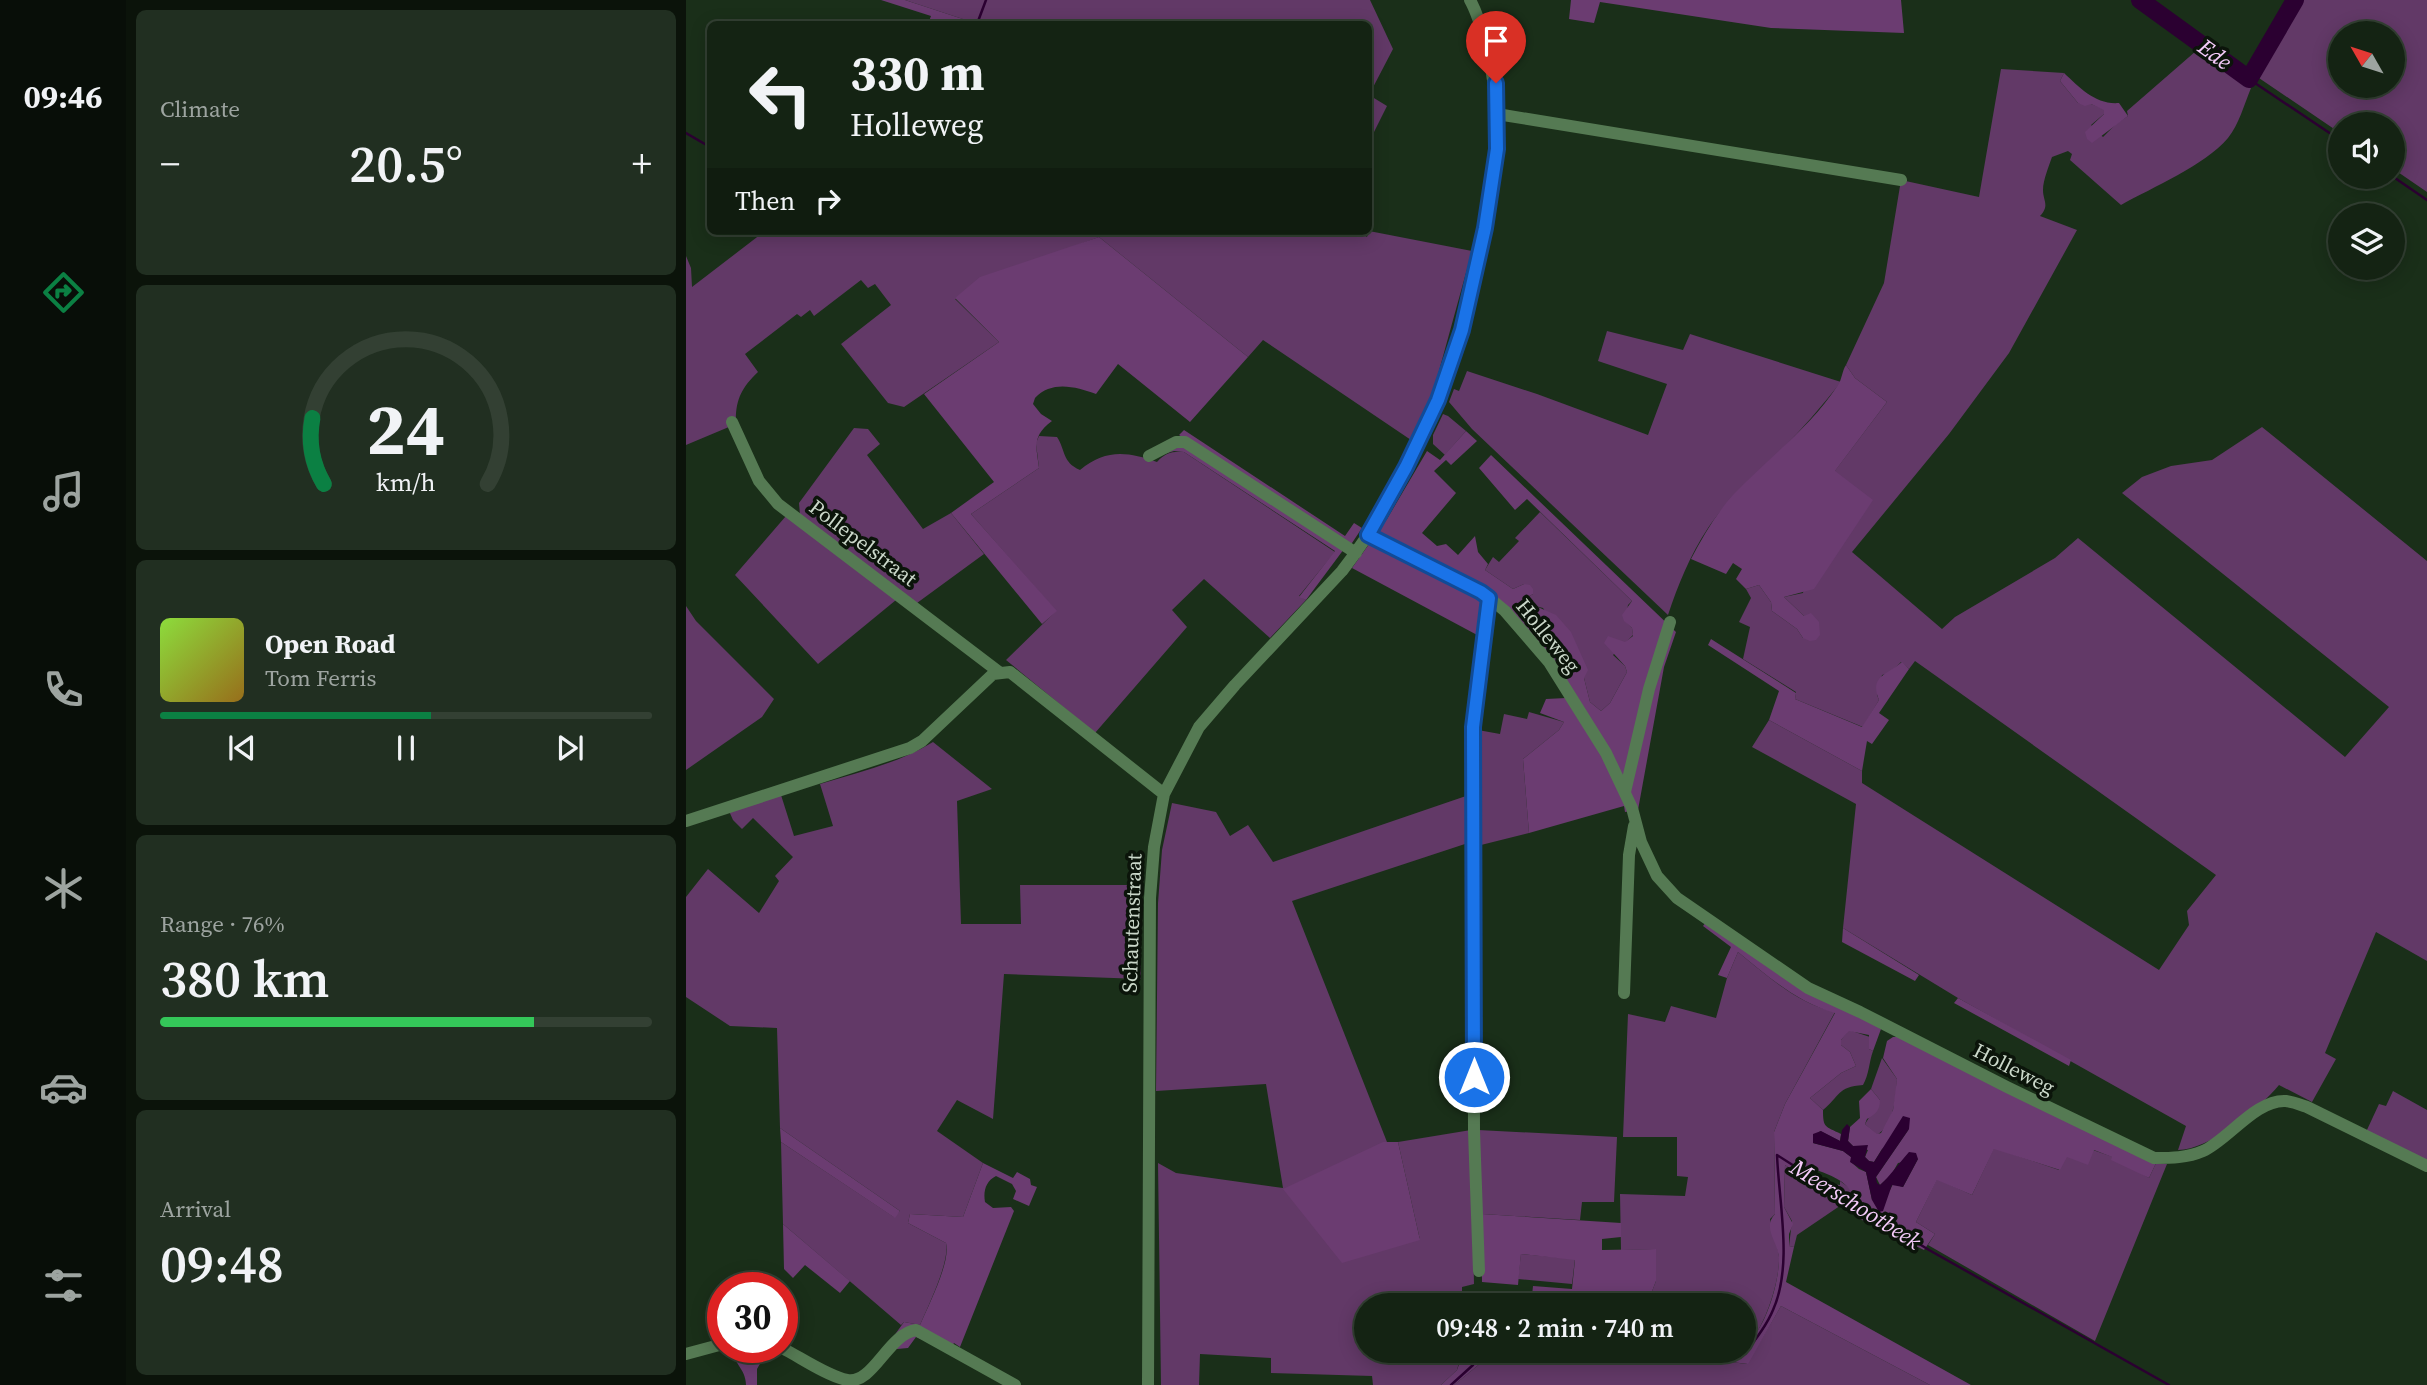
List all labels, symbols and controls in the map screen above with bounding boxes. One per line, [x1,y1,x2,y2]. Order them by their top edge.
pin [1466,11,1526,83]
north arrow [2328,21,2404,98]
map controls [2328,21,2405,280]
icon: arrive [1477,22,1515,60]
water label: Ede [2191,30,2239,78]
text: 330 m [850,39,985,106]
icon: left [735,49,826,140]
text: 09:46 [24,75,102,119]
text: Climate [160,93,240,125]
text: Holleweg [850,103,984,147]
button: sound [2328,112,2405,189]
text: 20.5° [349,128,463,199]
text: − [160,138,180,190]
text: + [632,138,652,190]
icon: right [809,182,847,220]
text: Then [735,183,795,219]
button: layers [2328,203,2405,280]
icon: directions [39,268,88,317]
text: 24 [367,379,445,478]
text: km/h [376,464,436,498]
icon: music [39,467,88,516]
street label: Pollepelstraat [803,492,923,593]
street label: Holleweg [1510,592,1587,679]
text: Open Road [265,626,396,662]
text: Tom Ferris [265,662,376,694]
icon: phone [39,665,88,714]
icon: previous [223,729,261,767]
icon: pause [387,729,425,767]
icon: next [551,729,589,767]
street label: Schautenstraat [1115,853,1148,993]
icon: climate [39,864,88,913]
text: Range · 76% [160,908,285,940]
text: 380 km [160,943,329,1014]
street label: Holleweg [1969,1036,2060,1101]
position arrow [1437,1040,1511,1114]
icon: car [39,1063,88,1112]
water label: Meerschootbeek [1784,1151,1928,1257]
text: Arrival [160,1193,231,1225]
text: 09:48 [160,1228,284,1299]
icon: filters [39,1261,88,1310]
speed limit sign: 30 [707,1272,798,1363]
text: 09:48 · 2 min · 740 m [1436,1310,1674,1346]

